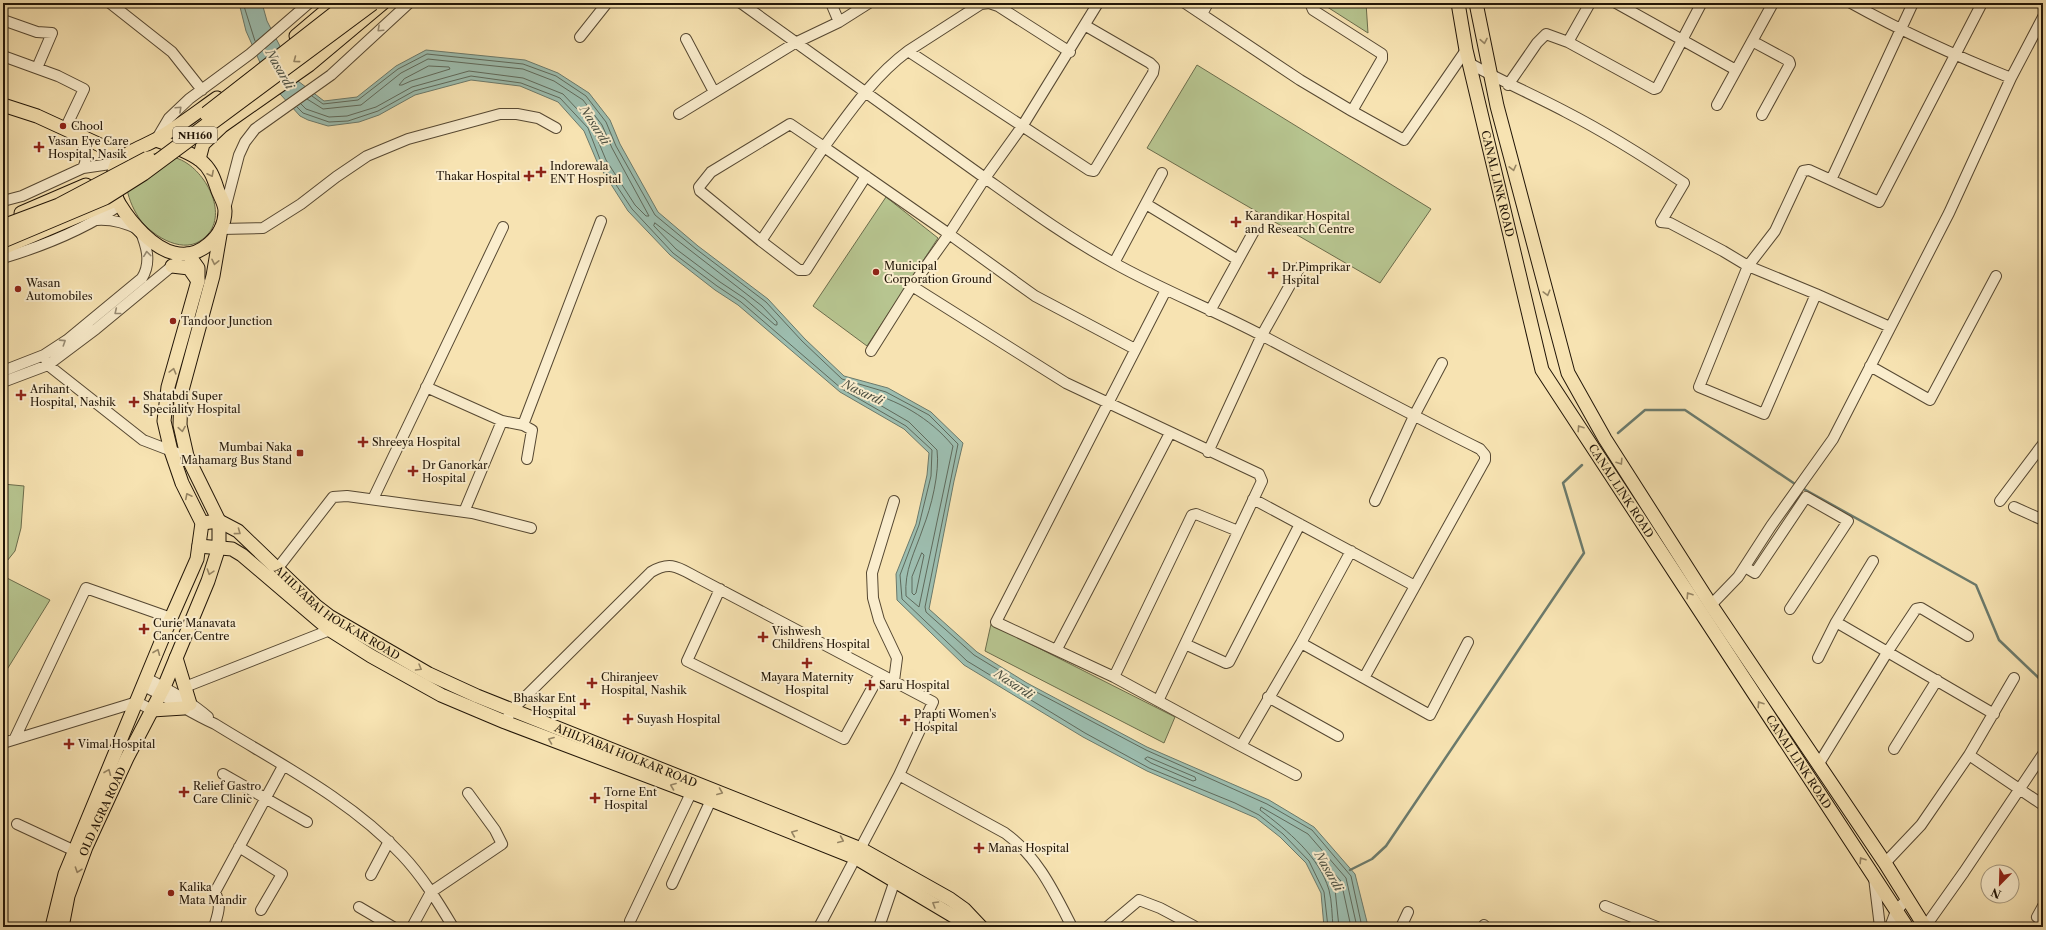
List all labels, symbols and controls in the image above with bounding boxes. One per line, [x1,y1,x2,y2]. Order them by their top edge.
one-way arrow [377,25,385,32]
one-way arrow [1479,38,1487,44]
water label: Nasardi [262,45,298,93]
one-way arrow [294,55,301,62]
water label: Nasardi [576,102,614,148]
one-way arrow [174,106,182,113]
place label: Chool [71,119,104,133]
marker: Chool [58,121,68,131]
road number: NH160 [173,127,217,143]
street label: CANAL LINK ROAD [1478,129,1517,238]
place label: Vasan Eye Care Hospital, Nasik [47,134,129,161]
marker: Vasan Eye Care Hospital, Nasik [33,141,45,153]
place label: Indorewala ENT Hospital [550,159,622,186]
one-way arrow [1509,165,1517,171]
marker: Indorewala ENT Hospital [535,166,547,178]
place label: Thakar Hospital [436,169,521,183]
one-way arrow [206,170,214,178]
marker: Thakar Hospital [523,170,535,182]
place label: Karandikar Hospital and Research Centre [1245,209,1354,236]
marker: Karandikar Hospital and Research Centre [1230,216,1242,228]
one-way arrow [143,251,152,257]
one-way arrow [212,259,220,266]
place label: Municipal Corporation Ground [884,259,992,286]
place label: Dr.Pimprikar Hspital [1282,260,1351,287]
marker: Municipal Corporation Ground [871,267,881,277]
marker: Dr.Pimprikar Hspital [1267,267,1279,279]
place label: Wasan Automobiles [25,276,93,303]
marker: Wasan Automobiles [13,284,23,294]
one-way arrow [1542,290,1550,297]
one-way arrow [114,307,121,314]
place label: Tandoor Junction [181,314,273,328]
marker: Tandoor Junction [168,316,178,326]
one-way arrow [59,339,66,347]
one-way arrow [168,368,176,374]
water label: Nasardi [839,376,887,409]
place label: Arihant Hospital, Nashik [29,382,116,409]
marker: Arihant Hospital, Nashik [15,389,27,401]
place label: Shatabdi Super Speciality Hospital [143,389,241,416]
marker: Shatabdi Super Speciality Hospital [128,396,140,408]
one-way arrow [1577,425,1585,432]
one-way arrow [177,426,185,432]
place label: Shreeya Hospital [372,435,461,449]
marker: Shreeya Hospital [357,436,369,448]
place label: Mumbai Naka Mahamarg Bus Stand [181,440,292,467]
street label: CANAL LINK ROAD [1585,441,1657,540]
marker: Mumbai Naka Mahamarg Bus Stand [295,448,305,458]
place label: Dr Ganorkar Hospital [422,458,488,485]
one-way arrow [1616,458,1623,465]
marker: Dr Ganorkar Hospital [407,465,419,477]
one-way arrow [185,493,193,500]
one-way arrow [233,527,240,534]
street label: AHILYABAI HOLKAR ROAD [271,562,403,663]
one-way arrow [207,569,215,576]
one-way arrow [1686,592,1694,599]
place label: Curie Manavata Cancer Centre [153,616,236,643]
marker: Curie Manavata Cancer Centre [138,623,150,635]
place label: Vishwesh Childrens Hospital [771,624,870,651]
marker: Vishwesh Childrens Hospital [757,631,769,643]
one-way arrow [152,649,160,656]
marker: Mayara Maternity Hospital [801,657,813,669]
one-way arrow [415,663,422,670]
water label: Nasardi [991,665,1037,703]
place label: Chiranjeev Hospital, Nashik [601,670,687,697]
place label: Mayara Maternity Hospital [760,670,854,697]
marker: Chiranjeev Hospital, Nashik [586,677,598,689]
place label: Saru Hospital [879,678,950,692]
marker: Saru Hospital [864,679,876,691]
place label: Bhaskar Ent Hospital [513,691,577,718]
marker: Bhaskar Ent Hospital [579,698,591,710]
one-way arrow [1757,701,1765,708]
place label: Prapti Women's Hospital [914,707,996,734]
place label: Suyash Hospital [637,712,721,726]
street label: CANAL LINK ROAD [1763,712,1835,811]
marker: Suyash Hospital [622,713,634,725]
marker: Prapti Women's Hospital [899,714,911,726]
street label: AHILYABAI HOLKAR ROAD [552,720,699,790]
one-way arrow [548,736,555,744]
place label: Vimal Hospital [77,737,156,751]
marker: Vimal Hospital [63,738,75,750]
street label: OLD AGRA ROAD [76,764,129,858]
one-way arrow [103,769,111,777]
place label: Relief Gastro Care Clinic [193,779,262,806]
one-way arrow [669,782,676,790]
place label: Torne Ent Hospital [604,785,657,812]
marker: Relief Gastro Care Clinic [178,786,190,798]
one-way arrow [716,788,723,796]
marker: Torne Ent Hospital [589,792,601,804]
one-way arrow [790,830,797,838]
one-way arrow [837,836,844,844]
place label: Manas Hospital [988,841,1070,855]
marker: Manas Hospital [973,842,985,854]
water label: Nasardi [1311,847,1347,895]
one-way arrow [1859,857,1867,864]
north arrow [1980,864,2020,904]
one-way arrow [74,866,82,873]
place label: Kalika Mata Mandir [179,880,247,907]
text: N [1989,885,2003,902]
marker: Kalika Mata Mandir [166,888,176,898]
one-way arrow [932,902,939,909]

